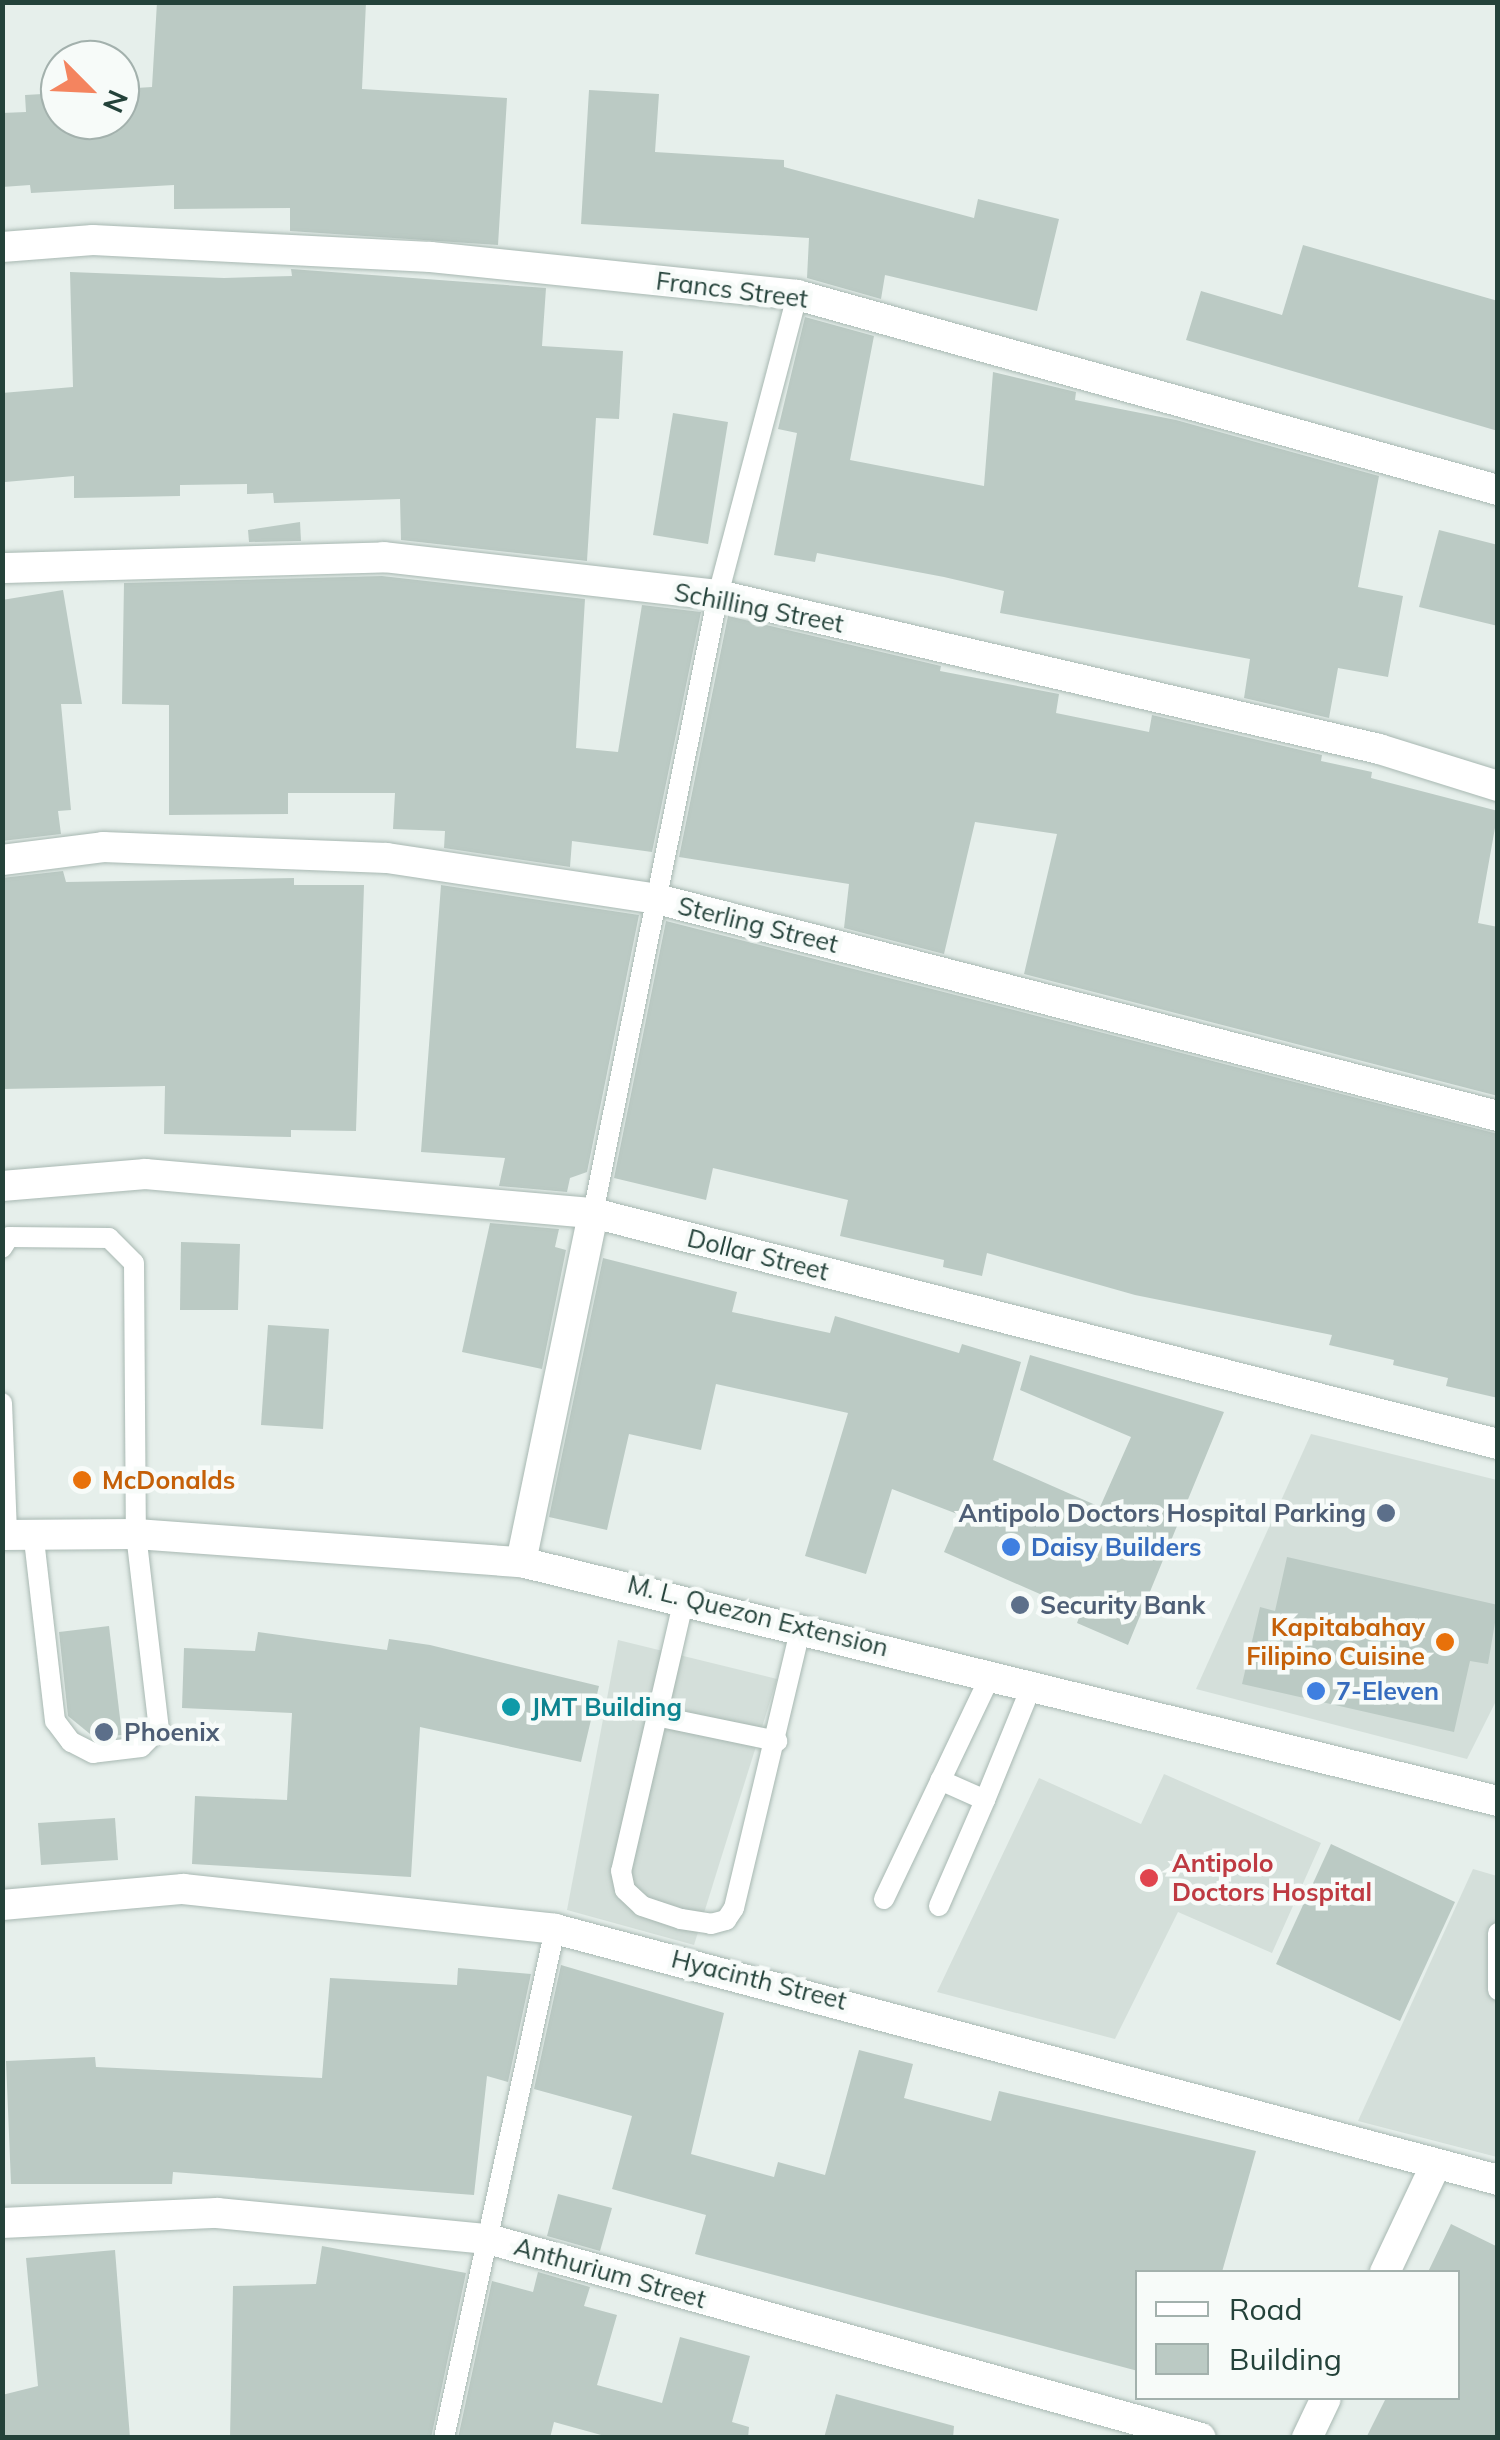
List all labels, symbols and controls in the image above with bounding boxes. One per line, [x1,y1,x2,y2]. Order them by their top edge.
north arrow [40,40,140,140]
text: N [96,85,136,118]
street label: Francs Street [654,266,810,314]
street label: Schilling Street [672,577,846,639]
street label: Sterling Street [675,891,841,959]
street label: Dollar Street [684,1223,832,1287]
place label: McDonalds [102,1465,235,1495]
marker: McDonalds [71,1469,93,1491]
place label: Antipolo Doctors Hospital Parking [959,1498,1366,1528]
marker: Antipolo Doctors Hospital Parking [1375,1502,1397,1524]
place label: Daisy Builders [1031,1532,1201,1562]
marker: Daisy Builders [1000,1536,1022,1558]
street label: M. L. Quezon Extension [625,1569,891,1663]
place label: Security Bank [1040,1590,1205,1620]
marker: Security Bank [1009,1594,1031,1616]
place label: Kapitabahay Filipino Cuisine [1246,1613,1425,1672]
marker: Kapitabahay Filipino Cuisine [1434,1631,1456,1653]
place label: 7-Eleven [1336,1676,1439,1706]
marker: 7-Eleven [1305,1680,1327,1702]
place label: JMT Building [531,1692,682,1722]
marker: JMT Building [500,1696,522,1718]
place label: Phoenix [124,1717,220,1747]
marker: Phoenix [93,1721,115,1743]
place label: Antipolo Doctors Hospital [1172,1849,1372,1908]
marker: Antipolo Doctors Hospital [1136,1865,1162,1891]
street label: Hyacinth Street [668,1944,850,2016]
street label: Anthurium Street [511,2231,709,2315]
legend [1135,2270,1460,2400]
text: Road [1229,2290,1303,2328]
text: Building [1229,2340,1342,2378]

